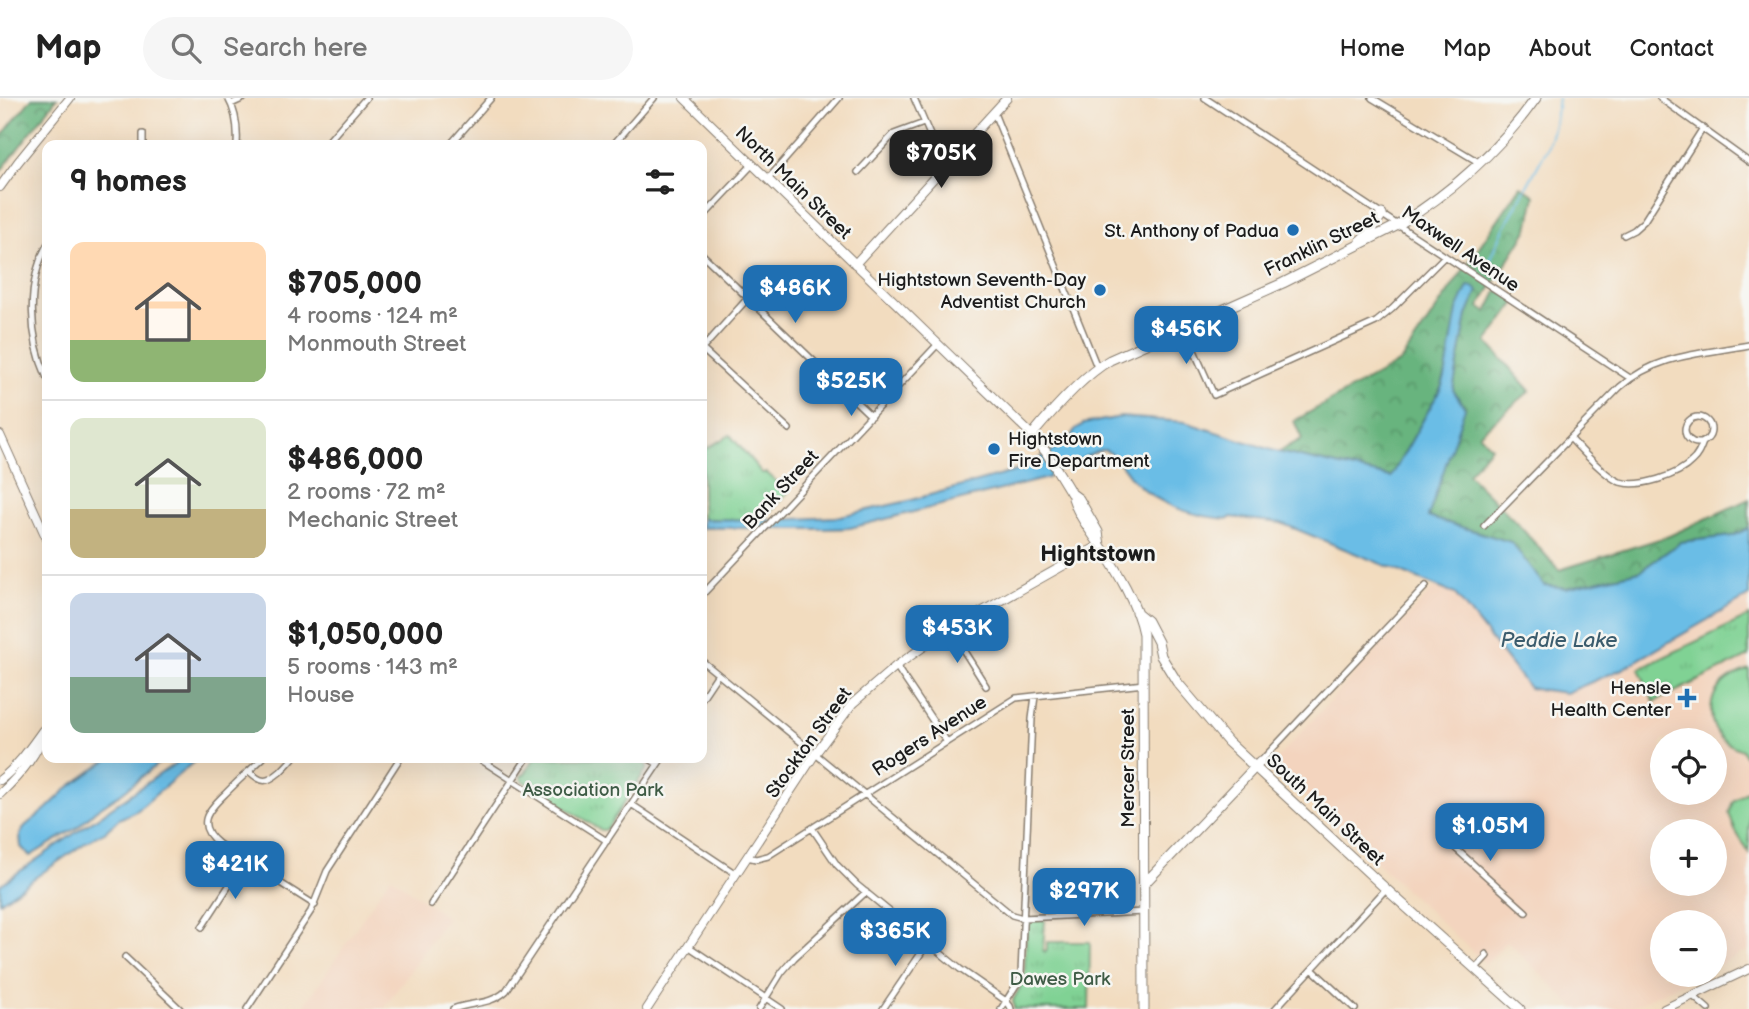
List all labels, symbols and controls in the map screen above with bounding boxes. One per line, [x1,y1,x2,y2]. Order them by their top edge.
search box [143,17,633,80]
text: Map [35,28,101,68]
icon: search [167,29,205,67]
text: Search here [223,33,367,64]
text: Home [1340,34,1405,63]
text: Map [1443,34,1491,63]
text: About [1529,34,1591,63]
text: Contact [1629,34,1714,63]
street label: North Main Street [730,122,856,245]
pin: $705K [892,130,990,190]
text: $705K [905,139,977,167]
icon: filters [641,163,679,201]
text: 9 homes [70,164,187,200]
street label: Maxwell Avenue [1397,201,1524,297]
street label: Franklin Street [1260,207,1383,282]
place label: St. Anthony of Padua [1104,220,1279,243]
marker: St. Anthony of Padua [1285,222,1301,238]
text: $705,000 [287,266,422,302]
pin: $486K [746,266,844,325]
place label: Hightstown Seventh-Day Adventist Church [877,269,1086,314]
icon: home [126,270,210,354]
text: $486K [759,274,831,302]
marker: Hightstown Seventh-Day Adventist Church [1092,282,1108,298]
text: 4 rooms · 124 m² [287,302,458,330]
pin: $456K [1137,306,1235,366]
text: $456K [1150,315,1222,343]
text: Monmouth Street [287,330,466,358]
pin: $525K [802,358,900,418]
text: $525K [815,367,887,395]
place label: Hightstown Fire Department [1008,428,1150,473]
marker: Hightstown Fire Department [986,441,1002,457]
text: $486,000 [287,442,423,478]
street label: Bank Street [738,445,824,535]
icon: home [126,446,210,530]
text: 2 rooms · 72 m² [287,478,446,506]
text: Mechanic Street [287,506,458,534]
district label: Hightstown [1040,540,1156,568]
pin: $453K [908,606,1006,665]
text: $453K [921,614,993,642]
text: $1,050,000 [287,617,443,653]
icon: home [126,621,210,705]
water label: Peddie Lake [1501,628,1617,653]
text: 5 rooms · 143 m² [287,653,458,681]
place label: Hensle Health Center [1551,677,1672,722]
text: House [287,681,354,709]
street label: Stockton Street [761,683,857,803]
marker: Hensle Health Center [1677,688,1697,708]
street label: Rogers Avenue [868,691,991,782]
street label: Mercer Street [1117,708,1140,828]
map controls [1650,728,1727,987]
button: locate [1650,728,1727,805]
street label: South Main Street [1261,749,1389,871]
park label: Association Park [523,779,664,802]
pin: $1.05M [1433,804,1547,863]
text: $1.05M [1451,812,1529,840]
button: + [1650,819,1727,896]
pin: $421K [186,842,284,901]
text: $421K [201,850,269,878]
pin: $297K [1035,868,1133,928]
text: $297K [1049,877,1119,905]
pin: $365K [846,908,944,968]
button: − [1650,910,1727,987]
text: $365K [859,917,931,945]
park label: Dawes Park [1010,968,1111,991]

